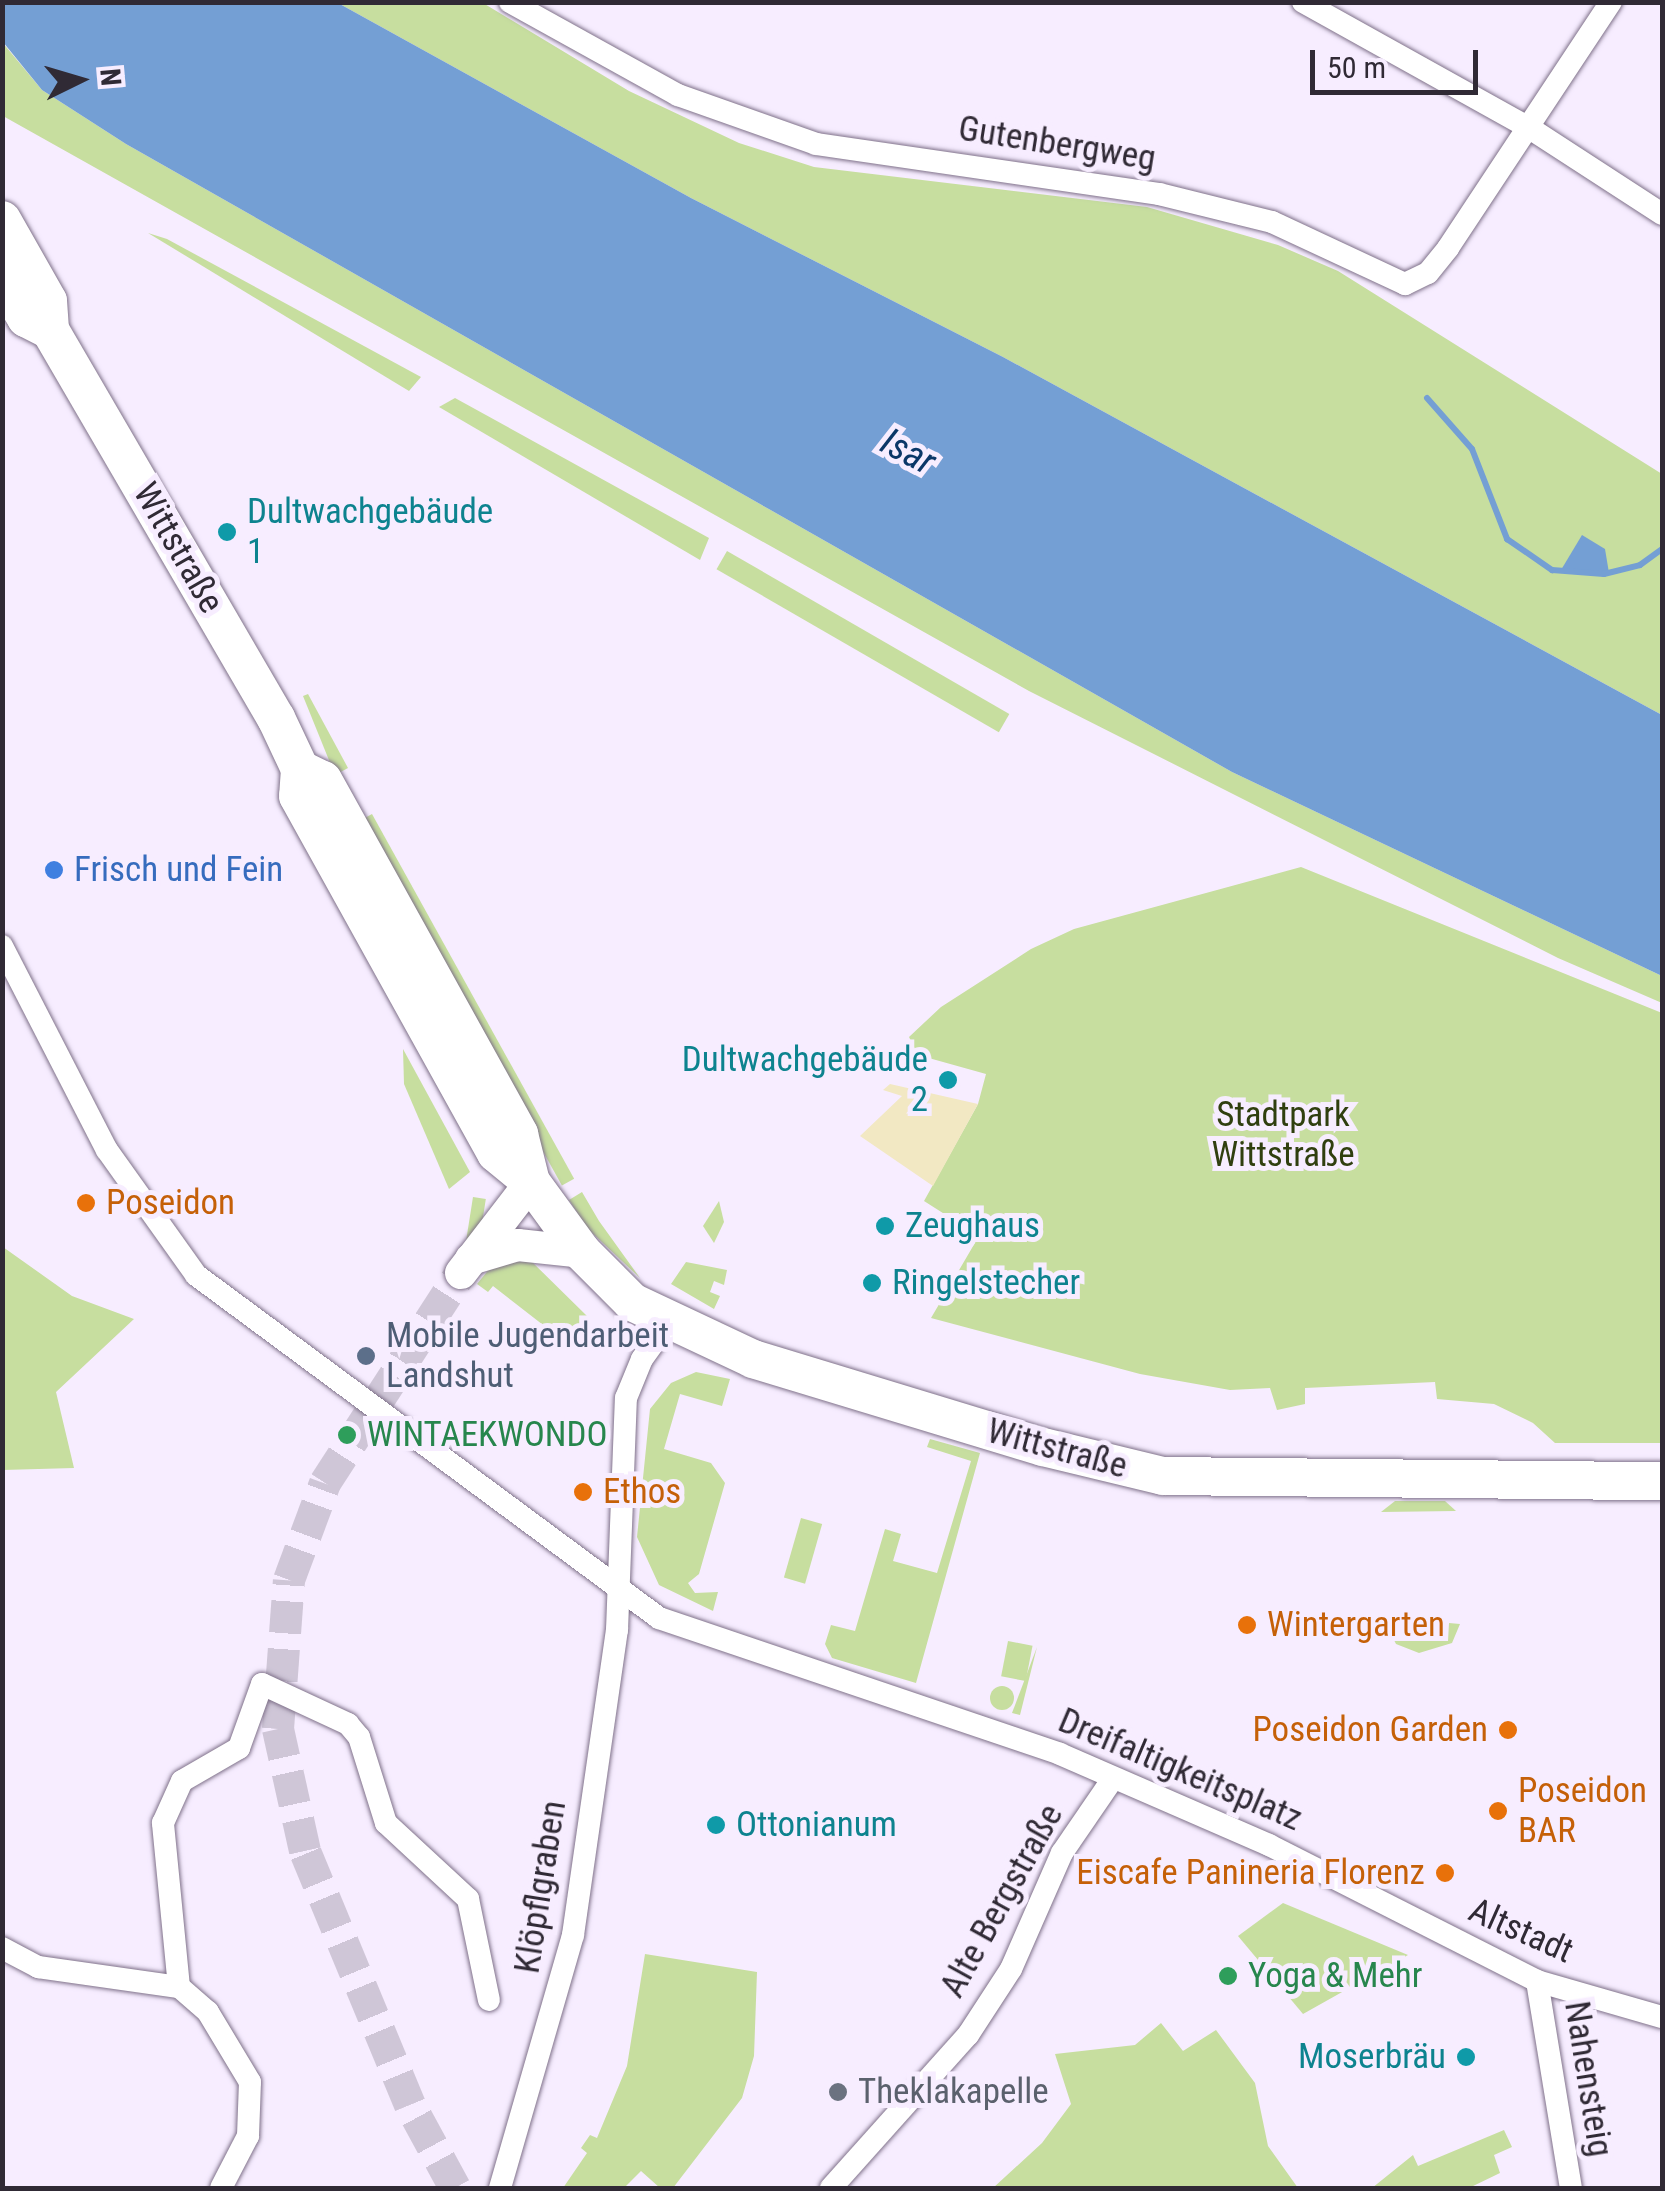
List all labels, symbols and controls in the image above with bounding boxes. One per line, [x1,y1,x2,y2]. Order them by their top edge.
north arrow [30,30,130,130]
scale bar [1315,30,1482,92]
text: 50 m [1327,50,1386,85]
text: N [93,67,128,87]
street label: Gutenbergweg [955,108,1159,180]
water label: Isar [873,419,943,485]
street label: Wittstraße [124,476,232,620]
place label: Dultwachgebäude 1 [247,491,493,573]
marker: Dultwachgebäude 1 [216,521,238,543]
place label: Frisch und Fein [74,849,283,891]
marker: Frisch und Fein [43,859,65,881]
place label: Dultwachgebäude 2 [682,1039,928,1121]
marker: Dultwachgebäude 2 [937,1069,959,1091]
park label: Stadtpark Wittstraße [1211,1094,1355,1176]
place label: Poseidon [106,1182,235,1224]
marker: Poseidon [75,1192,97,1214]
place label: Zeughaus [905,1205,1040,1247]
marker: Zeughaus [874,1215,896,1237]
place label: Ringelstecher [892,1262,1080,1304]
marker: Ringelstecher [861,1272,883,1294]
place label: Mobile Jugendarbeit Landshut [386,1315,669,1397]
marker: Mobile Jugendarbeit Landshut [355,1345,377,1367]
street label: Wittstraße [982,1410,1132,1488]
place label: WINTAEKWONDO [367,1414,608,1456]
marker: WINTAEKWONDO [336,1424,358,1446]
place label: Ethos [603,1471,681,1513]
marker: Ethos [572,1481,594,1503]
place label: Wintergarten [1267,1604,1445,1646]
marker: Wintergarten [1236,1614,1258,1636]
street label: Dreifaltigkeitsplatz [1052,1700,1308,1840]
place label: Poseidon Garden [1252,1709,1488,1751]
marker: Poseidon Garden [1497,1719,1519,1741]
place label: Poseidon BAR [1518,1770,1647,1852]
street label: Alte Bergstraße [932,1797,1072,2005]
street label: Klöpflgraben [507,1798,575,1976]
marker: Poseidon BAR [1487,1800,1509,1822]
place label: Ottonianum [736,1804,897,1846]
marker: Ottonianum [705,1814,727,1836]
place label: Eiscafe Panineria Florenz [1076,1852,1425,1894]
marker: Eiscafe Panineria Florenz [1434,1862,1456,1884]
street label: Altstadt [1462,1890,1580,1972]
place label: Yoga & Mehr [1248,1955,1422,1997]
marker: Yoga & Mehr [1217,1965,1239,1987]
street label: Nahensteig [1555,1998,1621,2160]
place label: Moserbräu [1298,2036,1446,2078]
marker: Moserbräu [1455,2046,1477,2068]
place label: Theklakapelle [858,2071,1049,2113]
marker: Theklakapelle [827,2081,849,2103]

